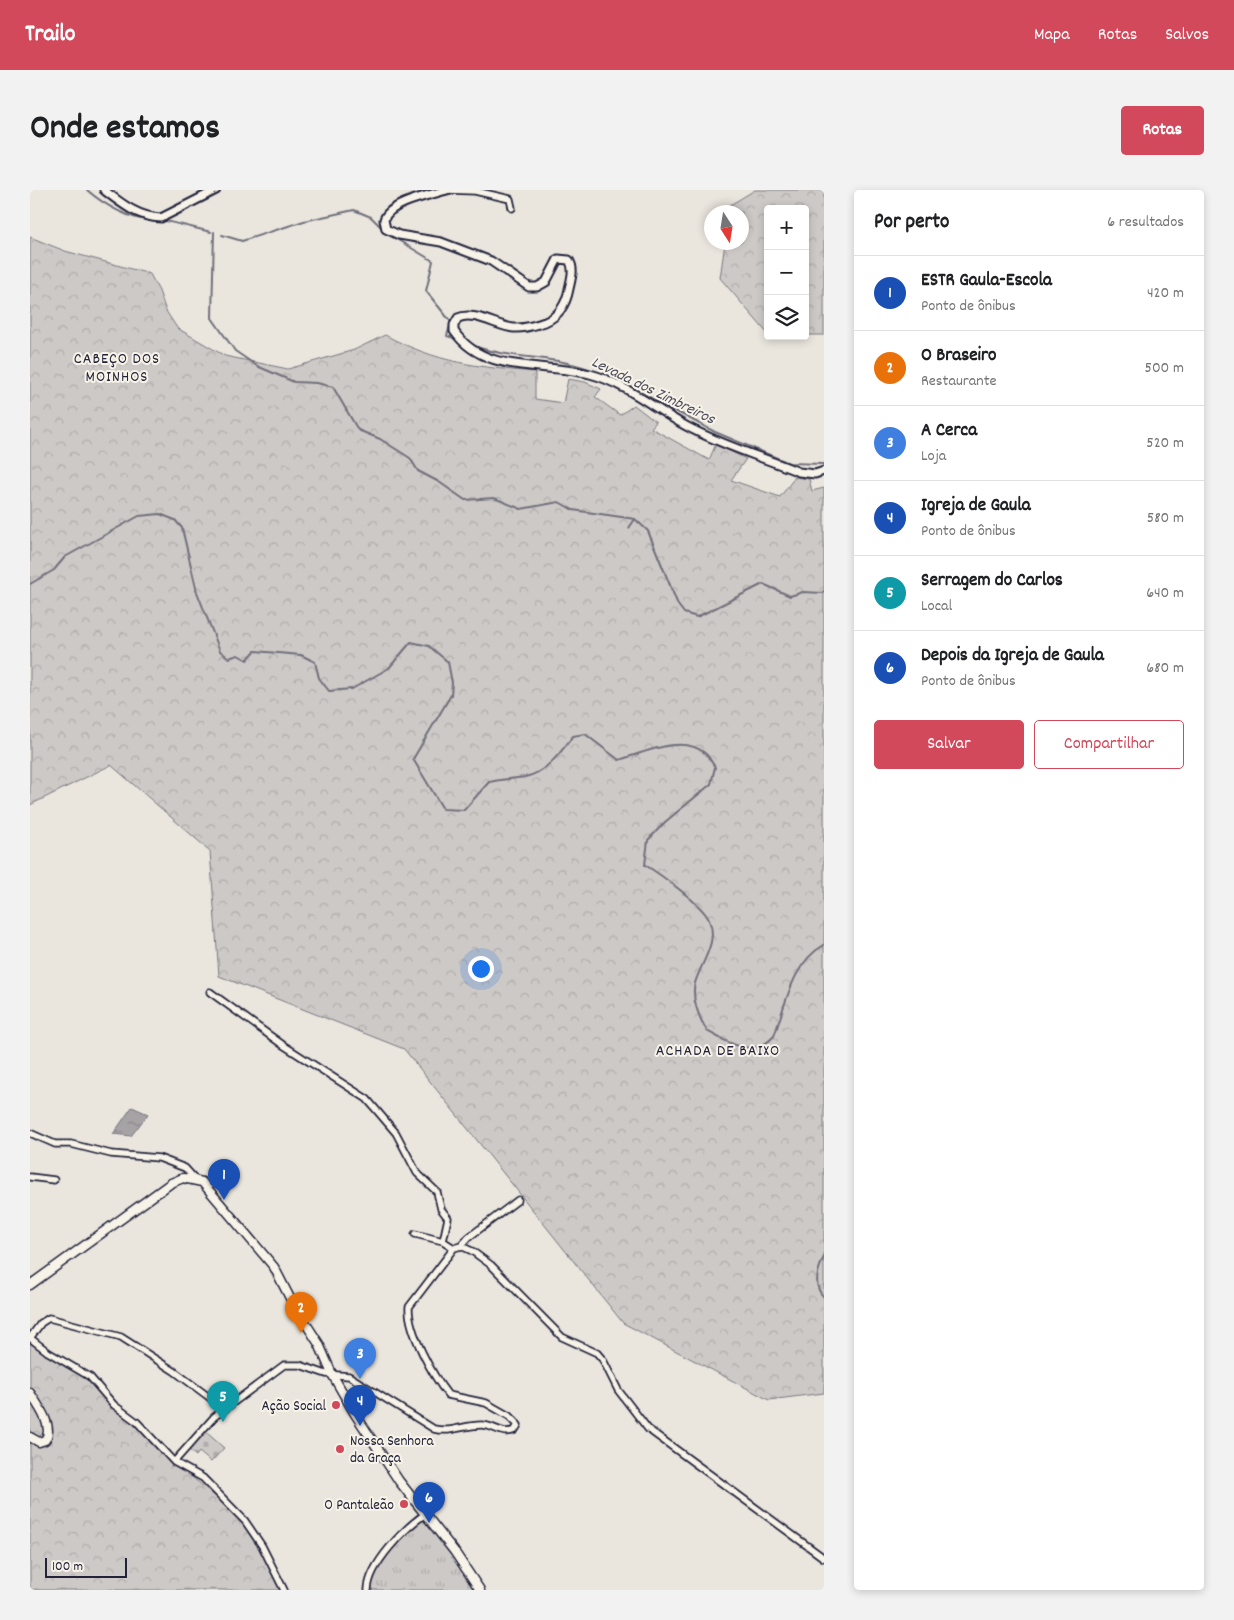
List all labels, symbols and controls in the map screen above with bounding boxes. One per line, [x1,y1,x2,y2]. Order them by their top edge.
text: Trailo [25,18,76,52]
text: Mapa [1034,23,1070,48]
text: Rotas [1098,23,1137,48]
text: Salvos [1165,23,1209,48]
text: Onde estamos [30,105,220,155]
button: Rotas [1121,106,1204,155]
north arrow [704,205,749,250]
map controls [764,205,809,340]
button: + [764,205,809,250]
text: Por perto [874,208,949,238]
text: 6 resultados [1107,211,1184,234]
button: − [764,250,809,295]
text: ESTR Gaula-Escola [921,268,1052,295]
text: 1 [888,282,892,305]
text: 420 m [1147,282,1184,305]
button: layers [764,295,809,340]
text: Ponto de ônibus [921,295,1016,318]
text: O Braseiro [921,343,997,370]
district label: CABEÇO DOS MOINHOS [74,348,160,389]
water label: Levada dos Zimbreiros [587,351,720,432]
text: 2 [887,357,894,380]
text: 500 m [1144,357,1184,380]
text: Restaurante [921,370,997,393]
text: A Cerca [921,418,977,445]
text: 3 [886,432,894,455]
text: 520 m [1146,432,1184,455]
text: Loja [921,445,946,468]
text: Igreja de Gaula [921,493,1031,520]
text: 4 [887,507,893,530]
text: 580 m [1147,507,1184,530]
text: Ponto de ônibus [921,520,1016,543]
text: Serragem do Carlos [921,568,1063,595]
text: 5 [886,582,894,605]
text: 640 m [1146,582,1184,605]
text: Local [921,595,952,618]
text: Depois da Igreja de Gaula [921,643,1104,670]
text: 6 [886,657,894,680]
text: 680 m [1146,657,1184,680]
text: Ponto de ônibus [921,670,1016,693]
button: Salvar [874,720,1024,769]
button: Compartilhar [1034,720,1184,769]
your location [468,956,494,982]
district label: ACHADA DE BAIXO [656,1040,780,1063]
pin: 1 [208,1159,240,1200]
pin: 2 [285,1292,317,1333]
pin: 3 [344,1338,376,1379]
pin: 5 [207,1381,239,1422]
pin: 4 [344,1385,376,1426]
place label: Ação Social [262,1396,326,1418]
marker: Ação Social [330,1399,342,1411]
place label: Nossa Senhora da Graça [350,1431,434,1470]
marker: Nossa Senhora da Graça [334,1443,346,1455]
pin: 6 [413,1482,445,1523]
place label: O Pantaleão [324,1495,394,1517]
marker: O Pantaleão [398,1498,410,1510]
scale bar [45,1555,128,1578]
text: 100 m [52,1557,83,1577]

